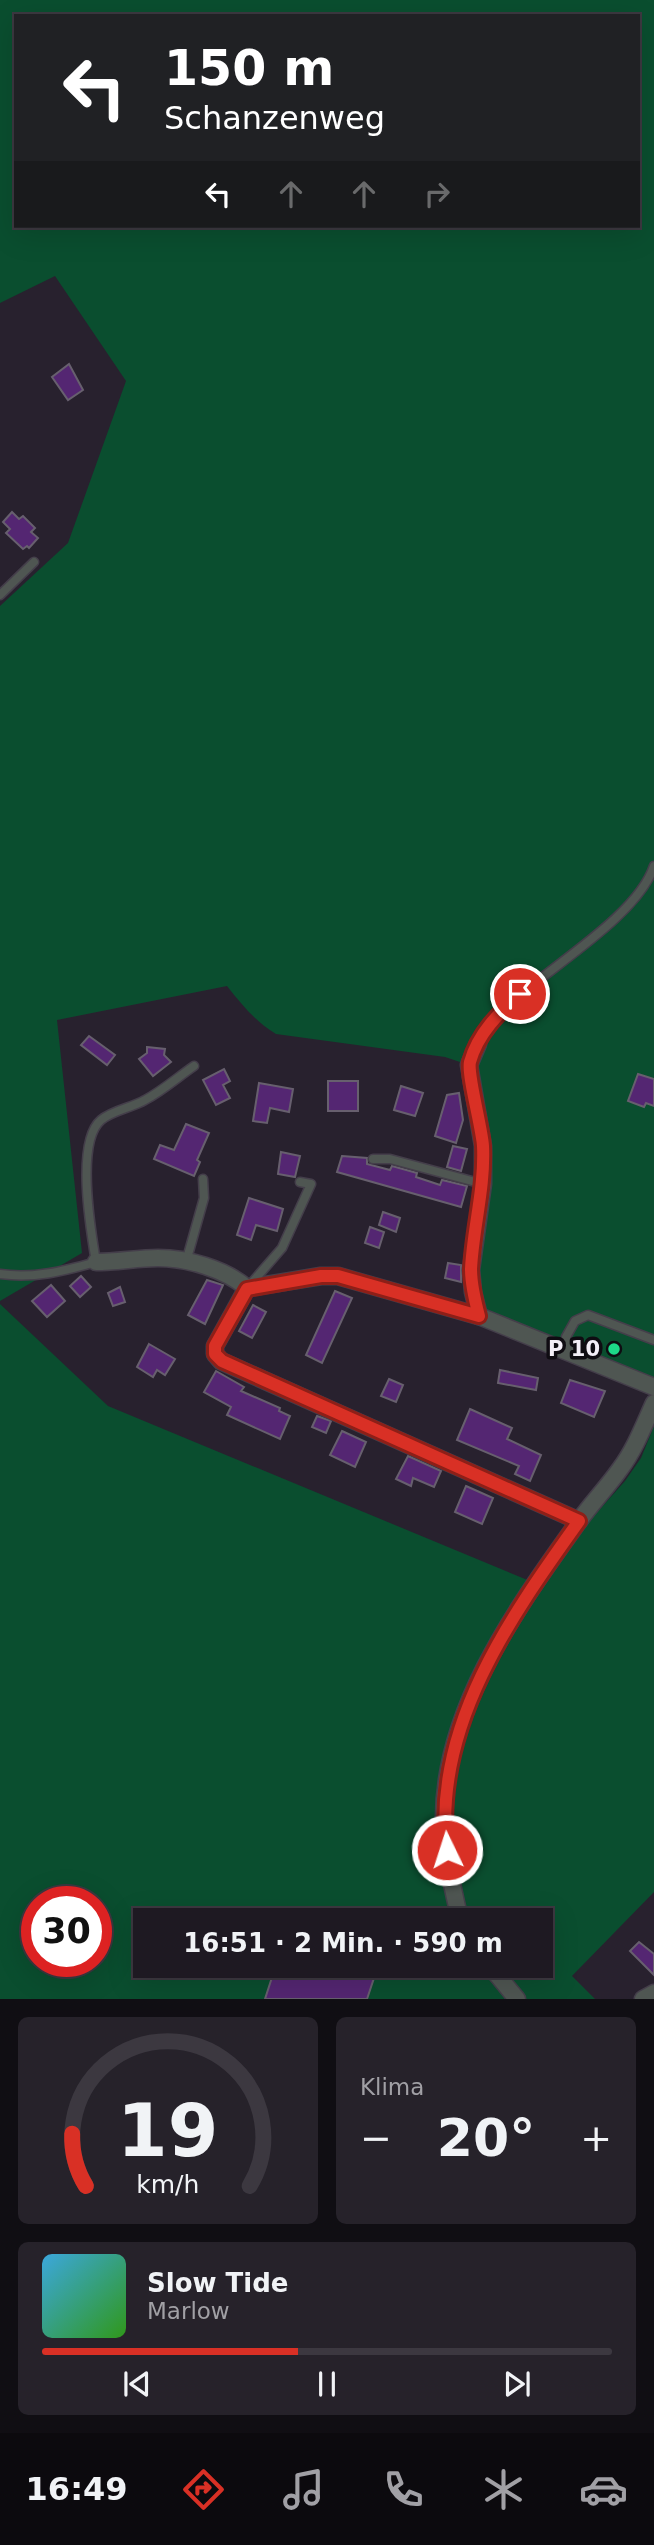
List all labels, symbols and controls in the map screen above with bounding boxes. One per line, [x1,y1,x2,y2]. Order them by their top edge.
text: 150 m [164,40,334,97]
icon: left [49,42,140,133]
text: Schanzenweg [164,99,385,137]
icon: left [199,175,237,213]
icon: ahead [272,175,310,213]
icon: ahead [345,175,383,213]
icon: right [418,175,456,213]
pin [490,964,550,1024]
icon: arrive [501,975,539,1013]
place label: P 10 [548,1337,600,1361]
marker: P 10 [606,1341,622,1357]
position arrow [410,1813,484,1887]
speed limit sign: 30 [21,1886,112,1977]
text: 16:51 · 2 Min. · 590 m [183,1928,503,1958]
text: Klima [360,2074,424,2100]
text: 19 [117,2089,219,2174]
text: 20° [437,2108,535,2168]
text: − [360,2116,392,2160]
text: + [580,2116,612,2160]
text: km/h [136,2170,200,2199]
text: Slow Tide [147,2268,288,2298]
text: Marlow [147,2298,230,2324]
icon: previous [118,2365,156,2403]
icon: pause [308,2365,346,2403]
icon: next [498,2365,536,2403]
icon: directions [179,2465,228,2514]
icon: music [279,2465,328,2514]
icon: phone [379,2465,428,2514]
icon: climate [479,2465,528,2514]
icon: car [579,2465,628,2514]
text: 16:49 [26,2470,127,2508]

